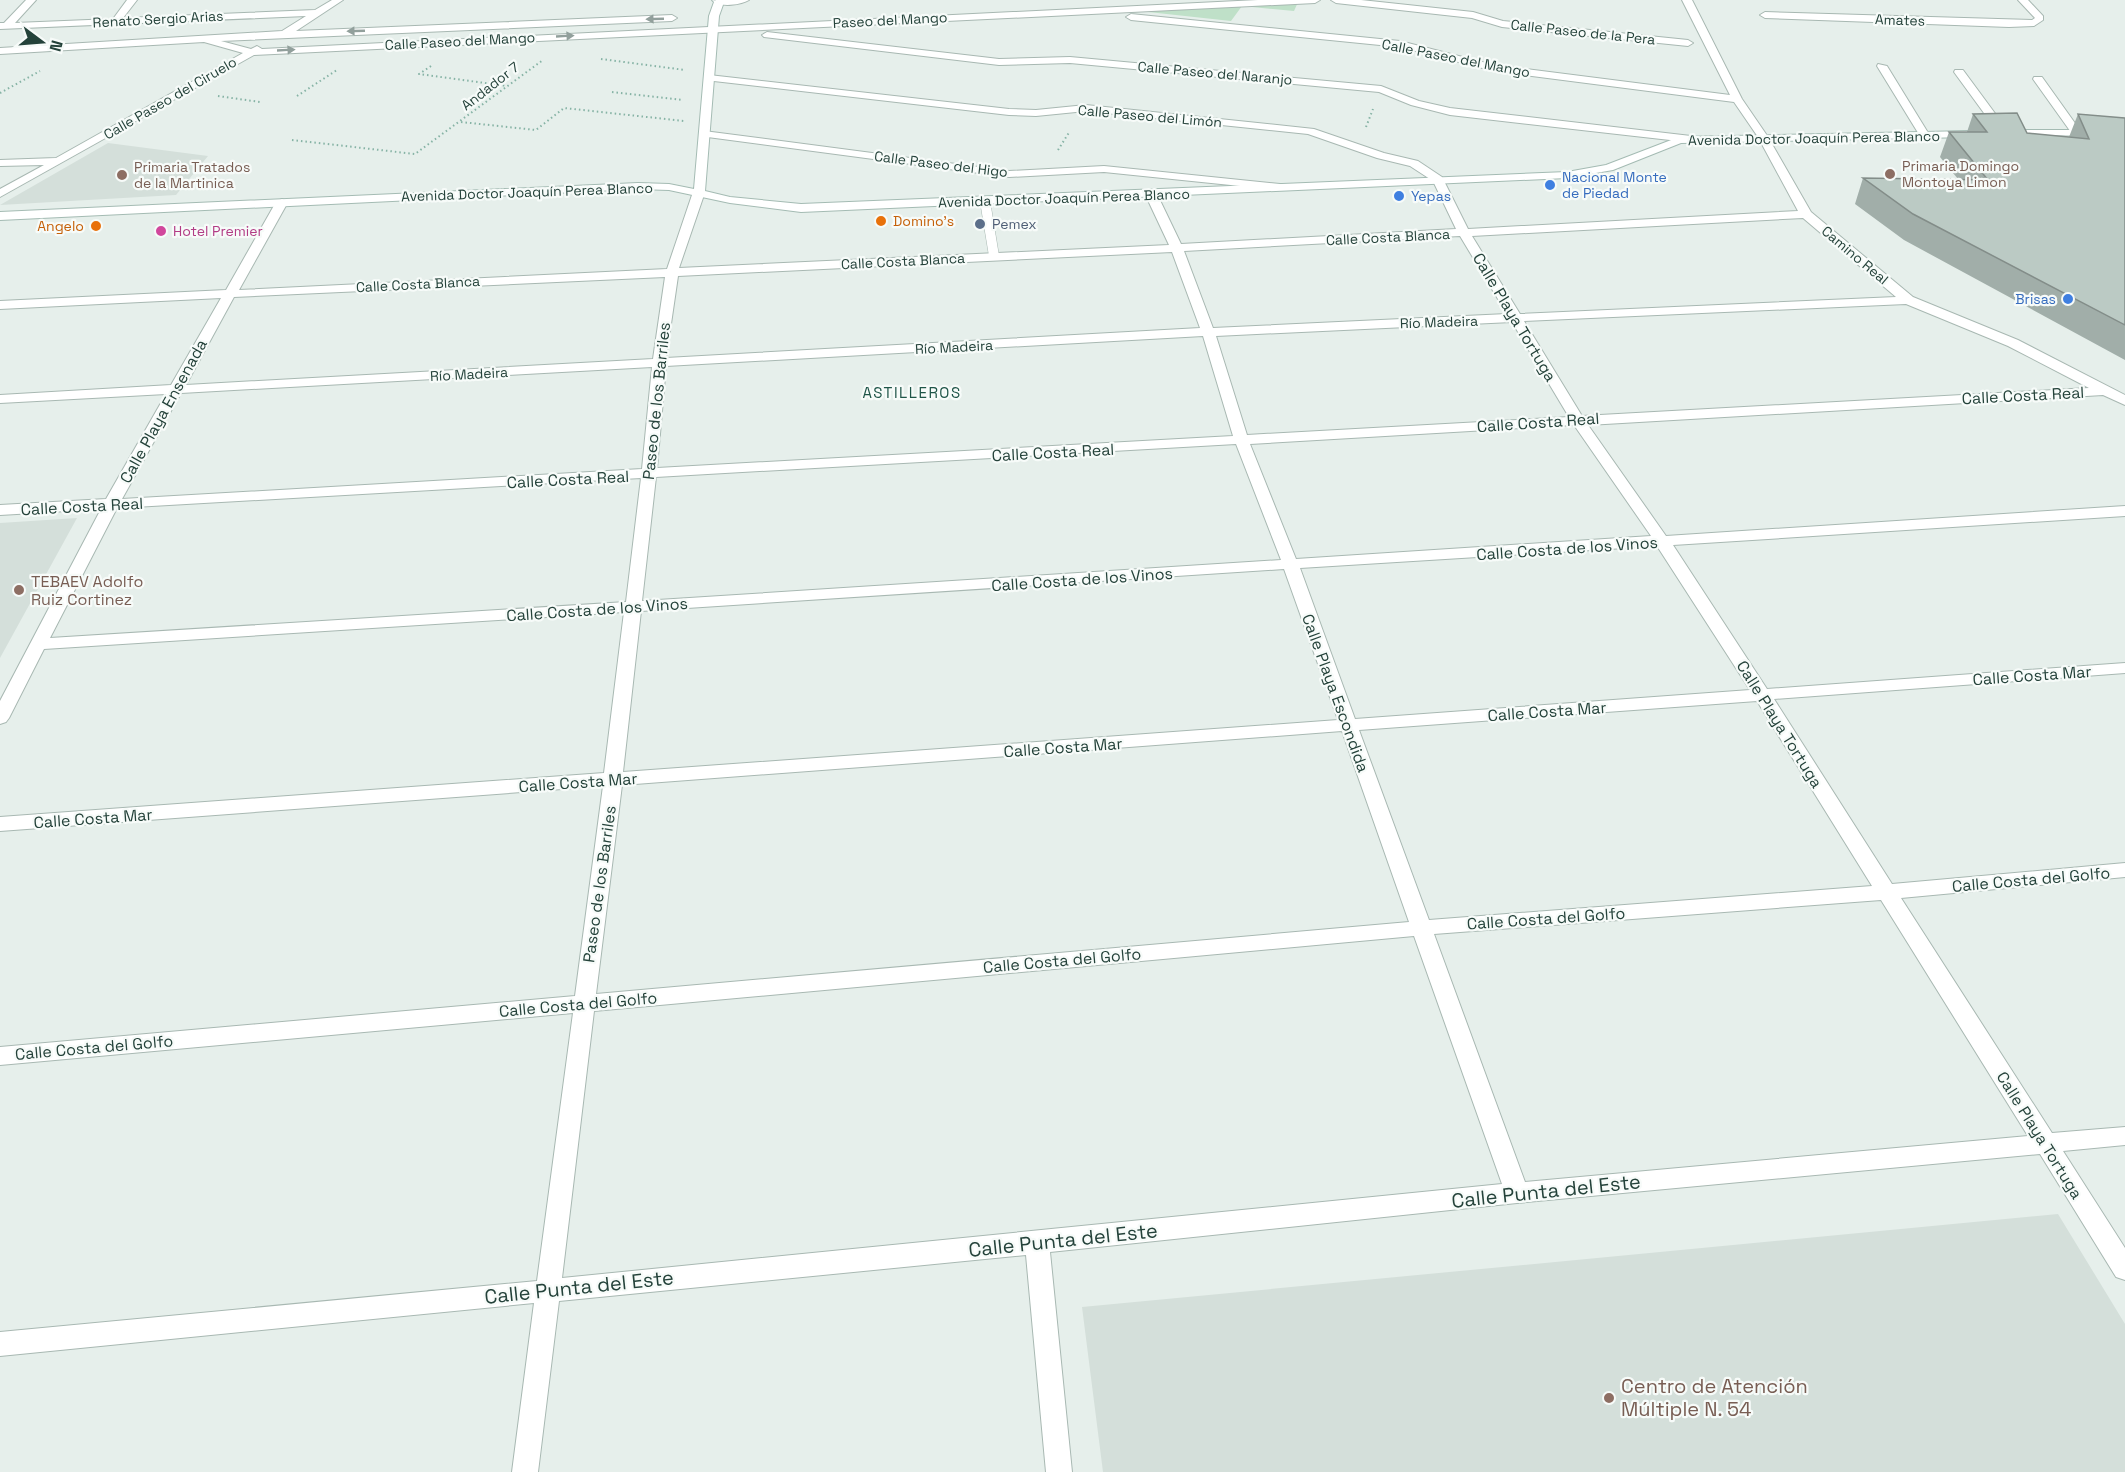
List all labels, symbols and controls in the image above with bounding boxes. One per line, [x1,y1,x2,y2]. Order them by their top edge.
street label: Renato Sergio Arias [92,7,224,31]
street label: Paseo del Mango [832,8,948,32]
street label: Amates [1875,10,1925,30]
north arrow [12,12,72,72]
one-way arrow [646,14,665,23]
street label: Calle Paseo de la Pera [1510,15,1656,49]
one-way arrow [346,27,365,36]
street label: Calle Paseo del Mango [384,28,536,54]
one-way arrow [555,31,574,40]
street label: Calle Paseo del Mango [1380,35,1532,81]
text: N [44,38,68,54]
one-way arrow [277,45,296,54]
street label: Calle Paseo del Ciruelo [100,52,240,144]
street label: Calle Paseo del Naranjo [1137,57,1293,89]
street label: Andador 7 [457,58,523,114]
street label: Calle Paseo del Limón [1077,101,1223,131]
street label: Avenida Doctor Joaquín Perea Blanco [1688,127,1940,149]
street label: Calle Paseo del Higo [873,147,1009,181]
place label: Primaria Domingo Montoya Limon [1902,157,2019,191]
place label: Primaria Tratados de la Martinica [134,158,250,192]
marker: Primaria Domingo Montoya Limon [1883,167,1897,181]
marker: Primaria Tratados de la Martinica [115,168,129,182]
place label: Nacional Monte de Piedad [1562,168,1667,202]
marker: Nacional Monte de Piedad [1543,178,1557,192]
street label: Avenida Doctor Joaquín Perea Blanco [401,179,653,205]
street label: Avenida Doctor Joaquín Perea Blanco [938,185,1190,211]
place label: Yepas [1411,187,1451,205]
marker: Yepas [1392,189,1406,203]
place label: Domino's [893,212,954,230]
marker: Domino's [874,214,888,228]
place label: Pemex [992,215,1037,233]
place label: Angelo [37,217,84,235]
marker: Pemex [973,217,987,231]
marker: Angelo [89,219,103,233]
place label: Hotel Premier [173,222,263,240]
street label: Camino Real [1818,222,1892,288]
marker: Hotel Premier [154,224,168,238]
street label: Calle Costa Blanca [1325,225,1451,249]
street label: Calle Costa Blanca [840,249,966,273]
street label: Calle Playa Tortuga [1468,249,1561,385]
street label: Calle Costa Blanca [355,272,481,296]
place label: Brisas [2015,290,2056,308]
marker: Brisas [2061,292,2075,306]
street label: Río Madeira [1400,312,1478,332]
street label: Paseo de los Barriles [638,321,675,481]
street label: Calle Playa Ensenada [115,335,212,487]
street label: Río Madeira [914,336,994,358]
street label: Río Madeira [429,363,509,385]
street label: Calle Costa Real [1961,382,2085,409]
district label: ASTILLEROS [862,383,962,402]
street label: Calle Costa Real [1476,408,1600,437]
street label: Calle Costa Real [991,439,1115,466]
street label: Calle Costa Real [506,466,630,493]
street label: Calle Costa Real [20,493,144,520]
street label: Calle Costa de los Vinos [1476,532,1659,565]
street label: Calle Costa de los Vinos [991,563,1174,596]
place label: TEBAEV Adolfo Ruiz Cortinez [31,571,143,610]
marker: TEBAEV Adolfo Ruiz Cortinez [12,583,26,597]
street label: Calle Costa de los Vinos [506,593,689,626]
street label: Calle Playa Escondida [1297,611,1374,775]
street label: Calle Playa Tortuga [1732,657,1827,792]
street label: Calle Costa Mar [1972,661,2092,690]
street label: Calle Costa Mar [1487,697,1607,726]
street label: Calle Costa Mar [1003,733,1123,762]
street label: Calle Costa Mar [518,768,638,797]
street label: Calle Costa Mar [33,804,153,833]
street label: Paseo de los Barriles [578,804,621,964]
street label: Calle Costa del Golfo [1951,862,2111,897]
street label: Calle Costa del Golfo [1466,902,1626,935]
street label: Calle Costa del Golfo [982,943,1142,978]
street label: Calle Costa del Golfo [498,987,658,1022]
street label: Calle Costa del Golfo [14,1030,174,1065]
street label: Calle Playa Tortuga [1992,1068,2087,1203]
street label: Calle Punta del Este [1450,1168,1642,1214]
street label: Calle Punta del Este [967,1217,1159,1263]
street label: Calle Punta del Este [483,1264,675,1310]
place label: Centro de Atención Múltiple N. 54 [1621,1373,1808,1422]
marker: Centro de Atención Múltiple N. 54 [1602,1391,1616,1405]

